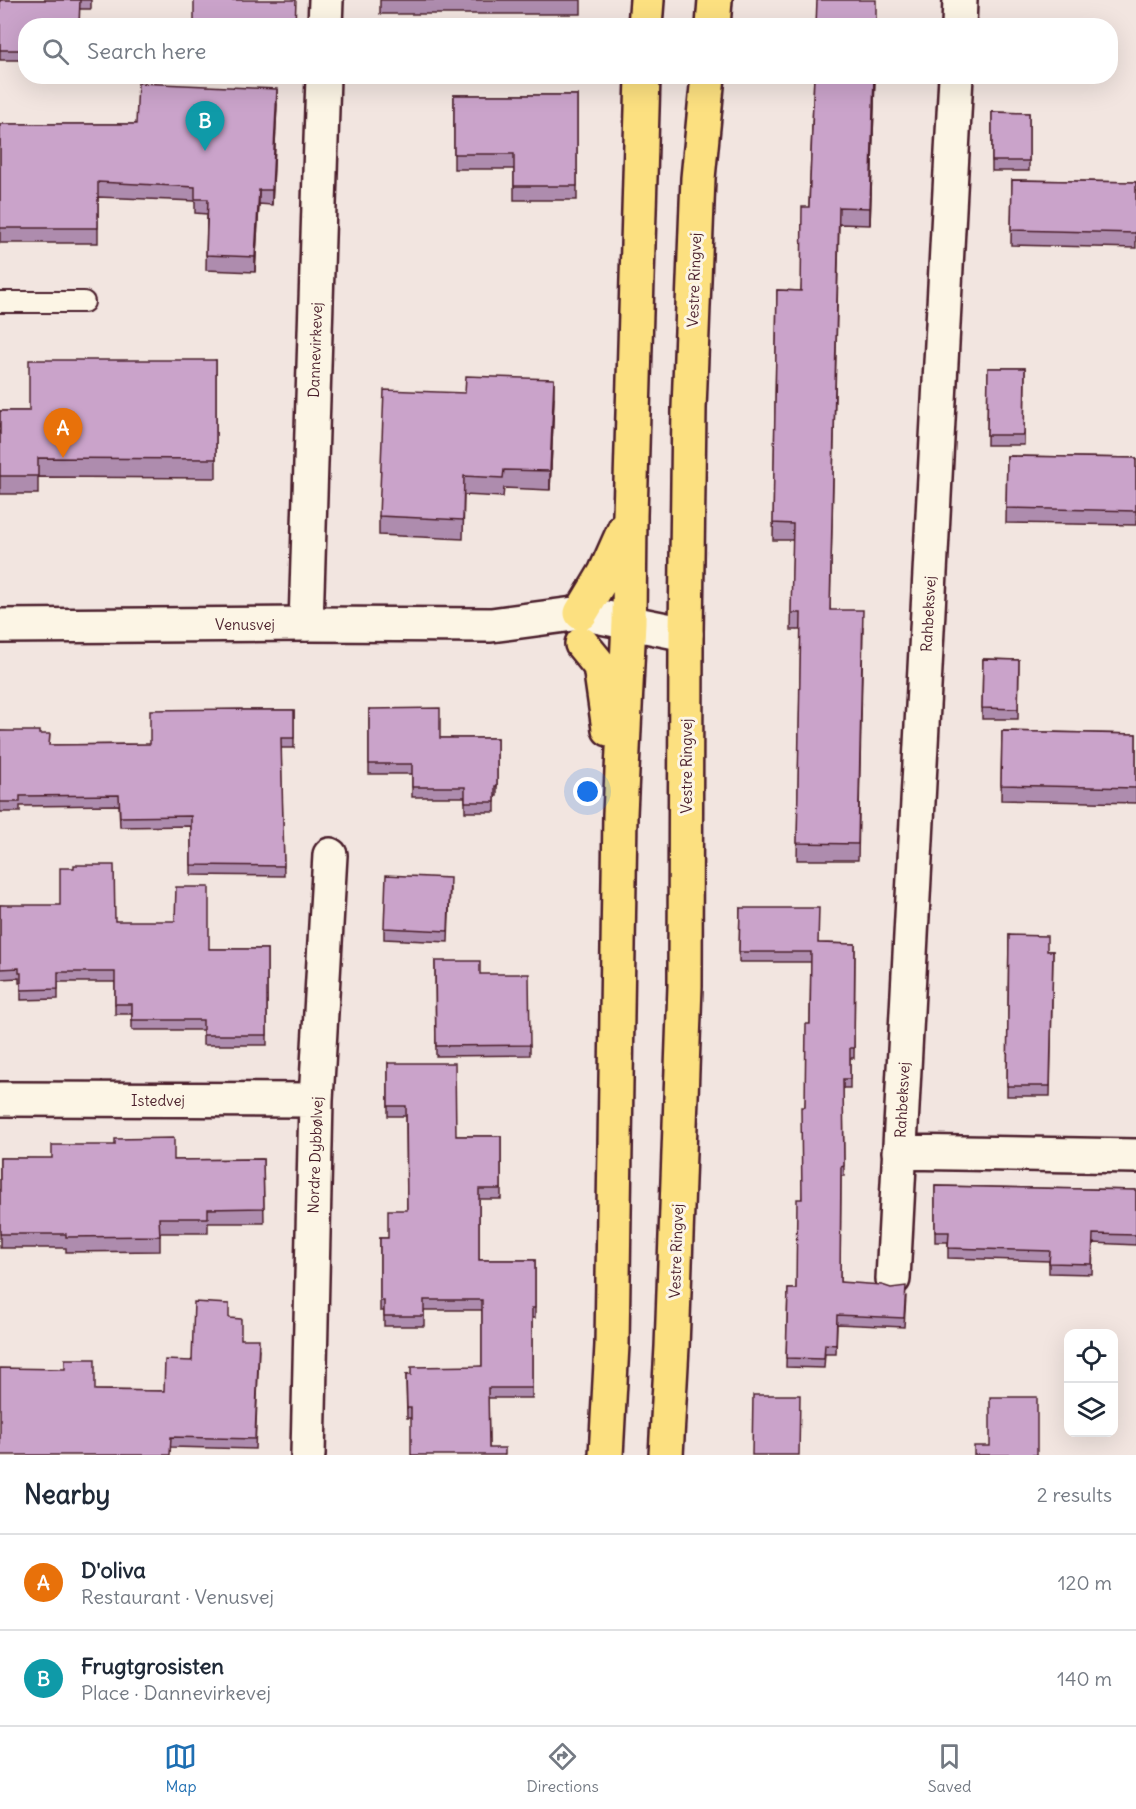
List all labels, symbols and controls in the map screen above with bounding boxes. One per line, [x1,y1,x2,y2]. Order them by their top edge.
search box [18,18,1118,84]
icon: search [39,35,72,68]
text: Search here [87,37,206,65]
pin: B [186,102,224,151]
street label: Vestre Ringvej [683,232,705,328]
street label: Dannevirkevej [304,302,326,398]
pin: A [44,408,82,458]
street label: Rahbeksvej [917,575,939,653]
street label: Venusvej [215,615,275,634]
street label: Vestre Ringvej [677,719,696,813]
your location [573,777,602,806]
street label: Rahbeksvej [891,1061,913,1139]
street label: Istedvej [131,1091,185,1110]
street label: Nordre Dybbølvej [303,1096,327,1214]
street label: Vestre Ringvej [665,1203,687,1299]
map controls [1064,1329,1118,1437]
button: locate [1064,1329,1118,1383]
button: layers [1064,1383,1118,1437]
text: Nearby [24,1478,110,1511]
text: 2 results [1037,1482,1112,1507]
text: D'oliva [81,1556,146,1584]
text: A [37,1570,50,1595]
text: 120 m [1058,1570,1112,1595]
text: Restaurant · Venusvej [81,1584,274,1609]
text: Frugtgrosisten [81,1652,224,1680]
text: B [37,1666,50,1691]
text: 140 m [1057,1666,1112,1691]
text: Place · Dannevirkevej [81,1680,271,1705]
tab: Map [164,1740,197,1796]
tab: Directions [526,1740,599,1796]
tab: Saved [928,1740,972,1796]

